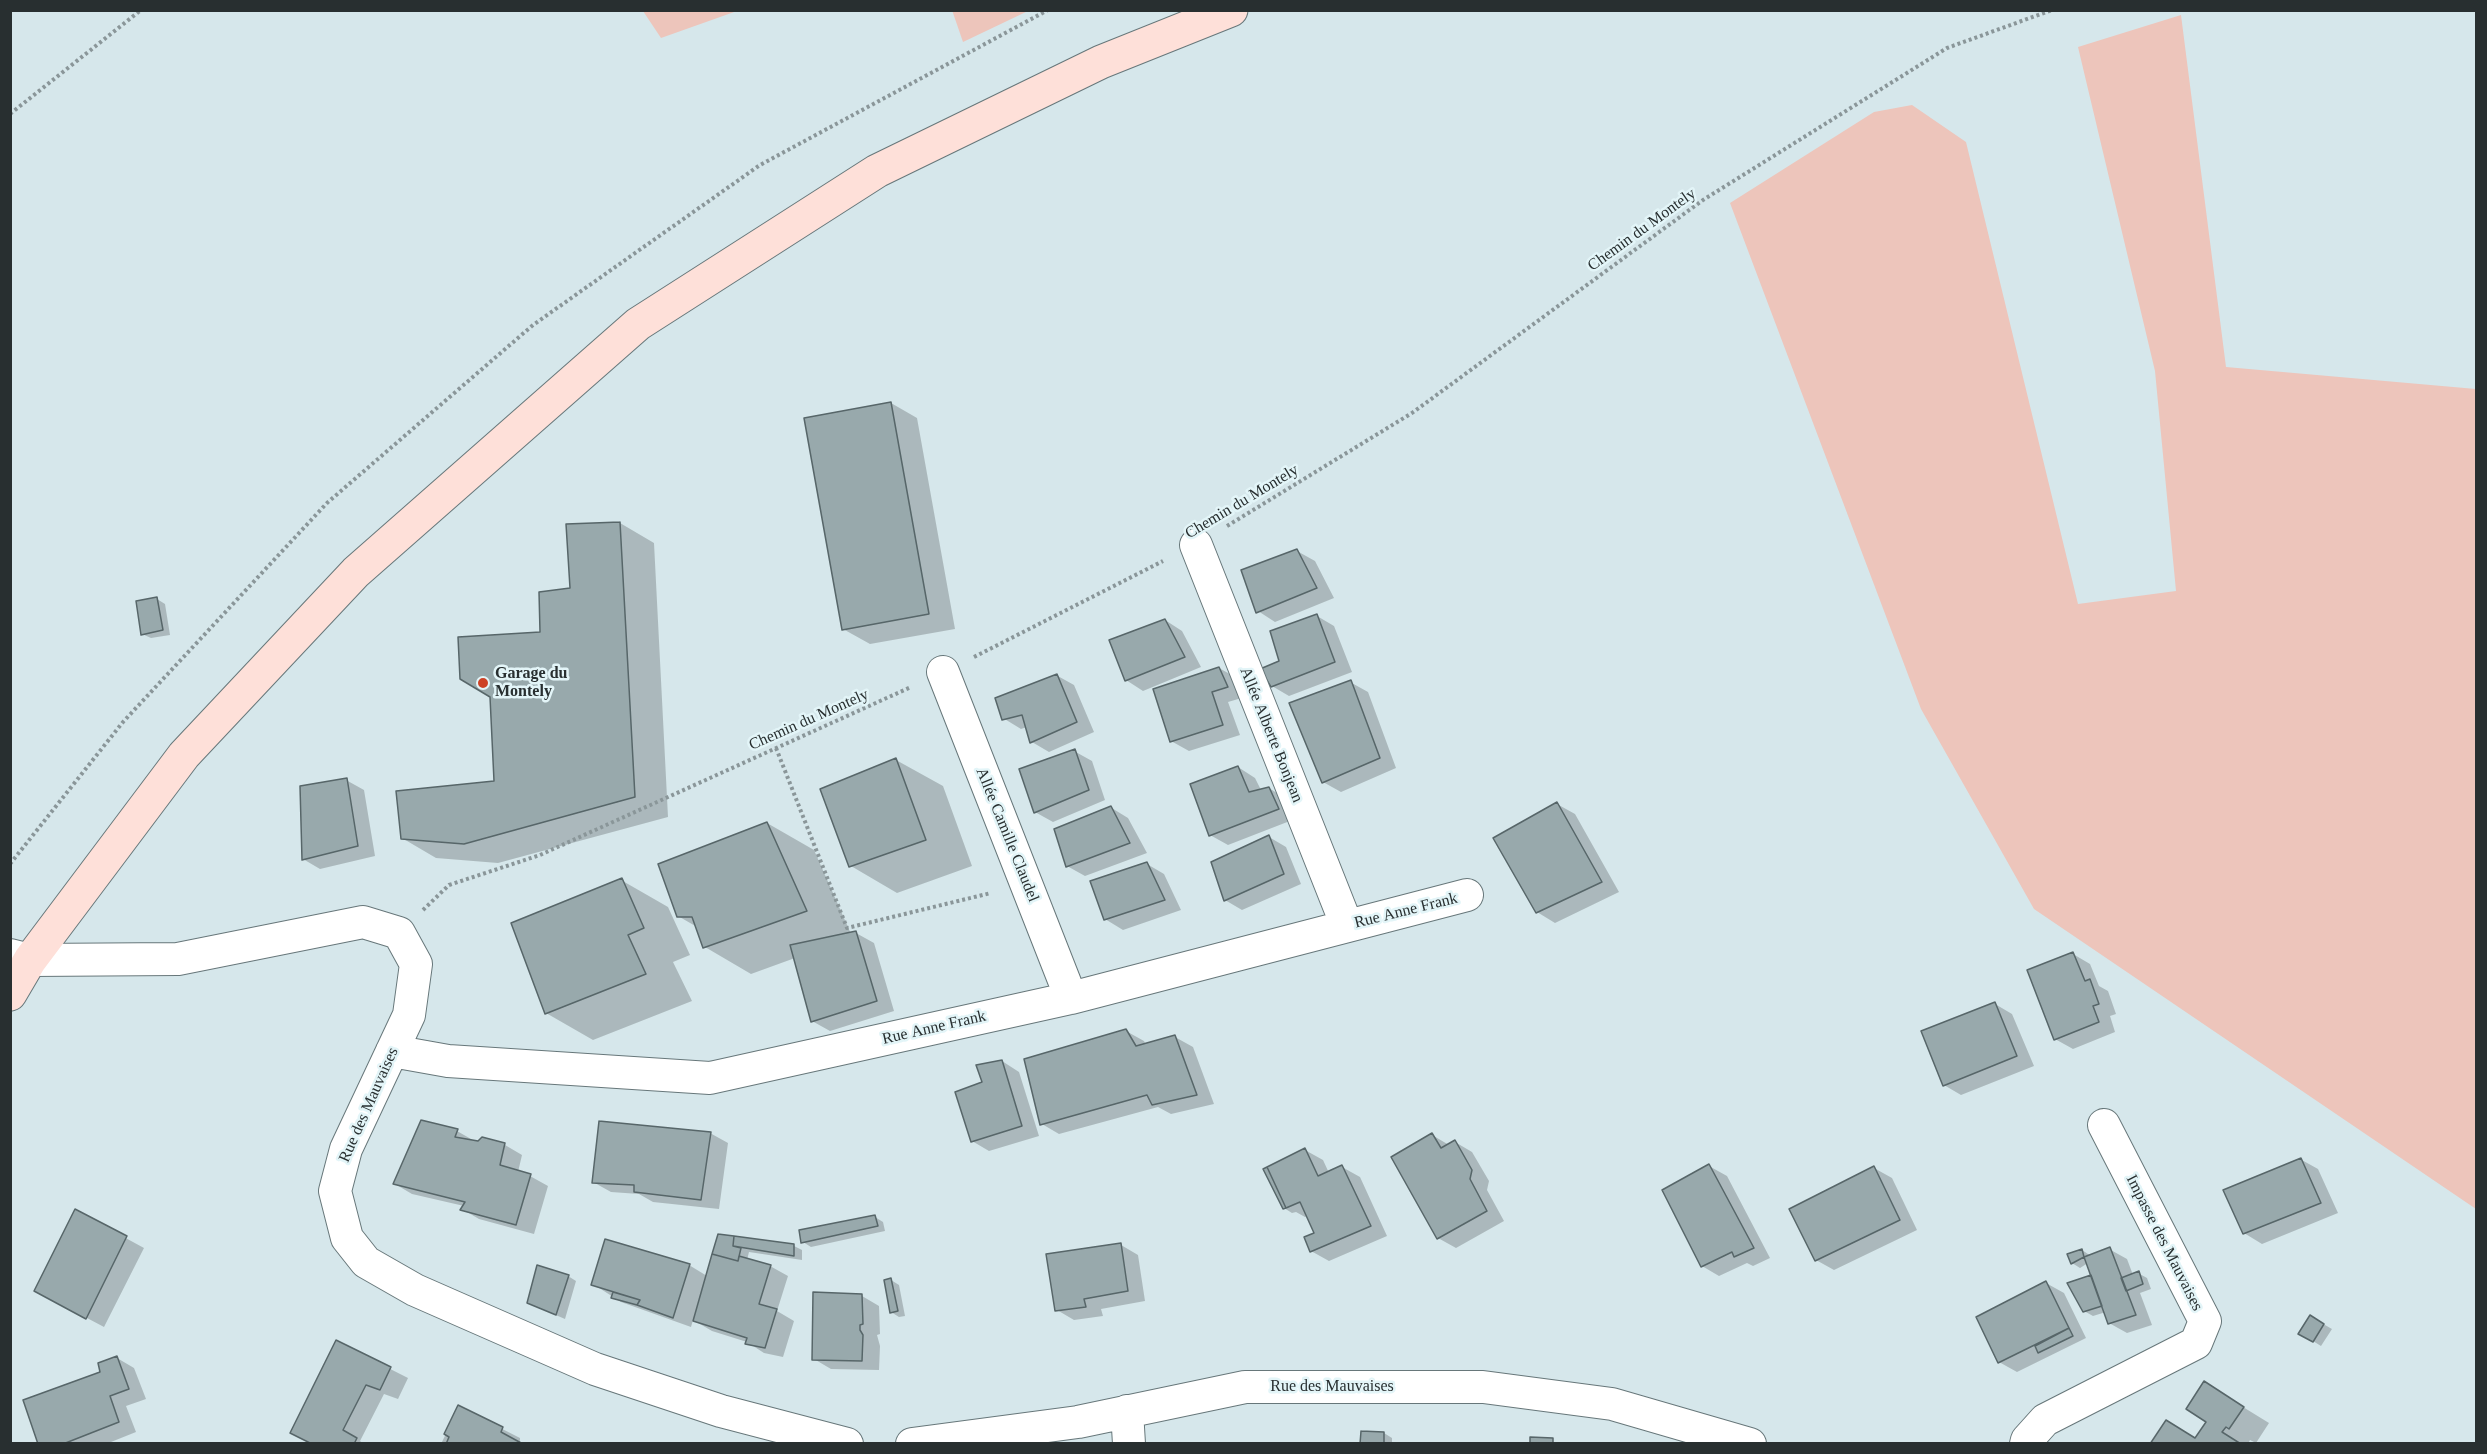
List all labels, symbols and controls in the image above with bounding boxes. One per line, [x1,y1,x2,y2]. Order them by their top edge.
street label: Chemin du Montely [1584,184,1700,276]
street label: Chemin du Montely [1182,461,1302,543]
place label: Garage du Montely [495,664,567,702]
street label: Allée Alberte Bonjean [1235,665,1307,805]
marker: Garage du Montely [476,676,490,690]
street label: Chemin du Montely [746,685,872,755]
street label: Allée Camille Claudel [971,765,1043,905]
street label: Rue Anne Frank [1352,889,1460,933]
street label: Rue Anne Frank [880,1007,988,1049]
street label: Rue des Mauvaises [335,1045,403,1165]
street label: Impasse des Mauvaises [2121,1172,2207,1314]
street label: Rue des Mauvaises [1270,1377,1394,1397]

